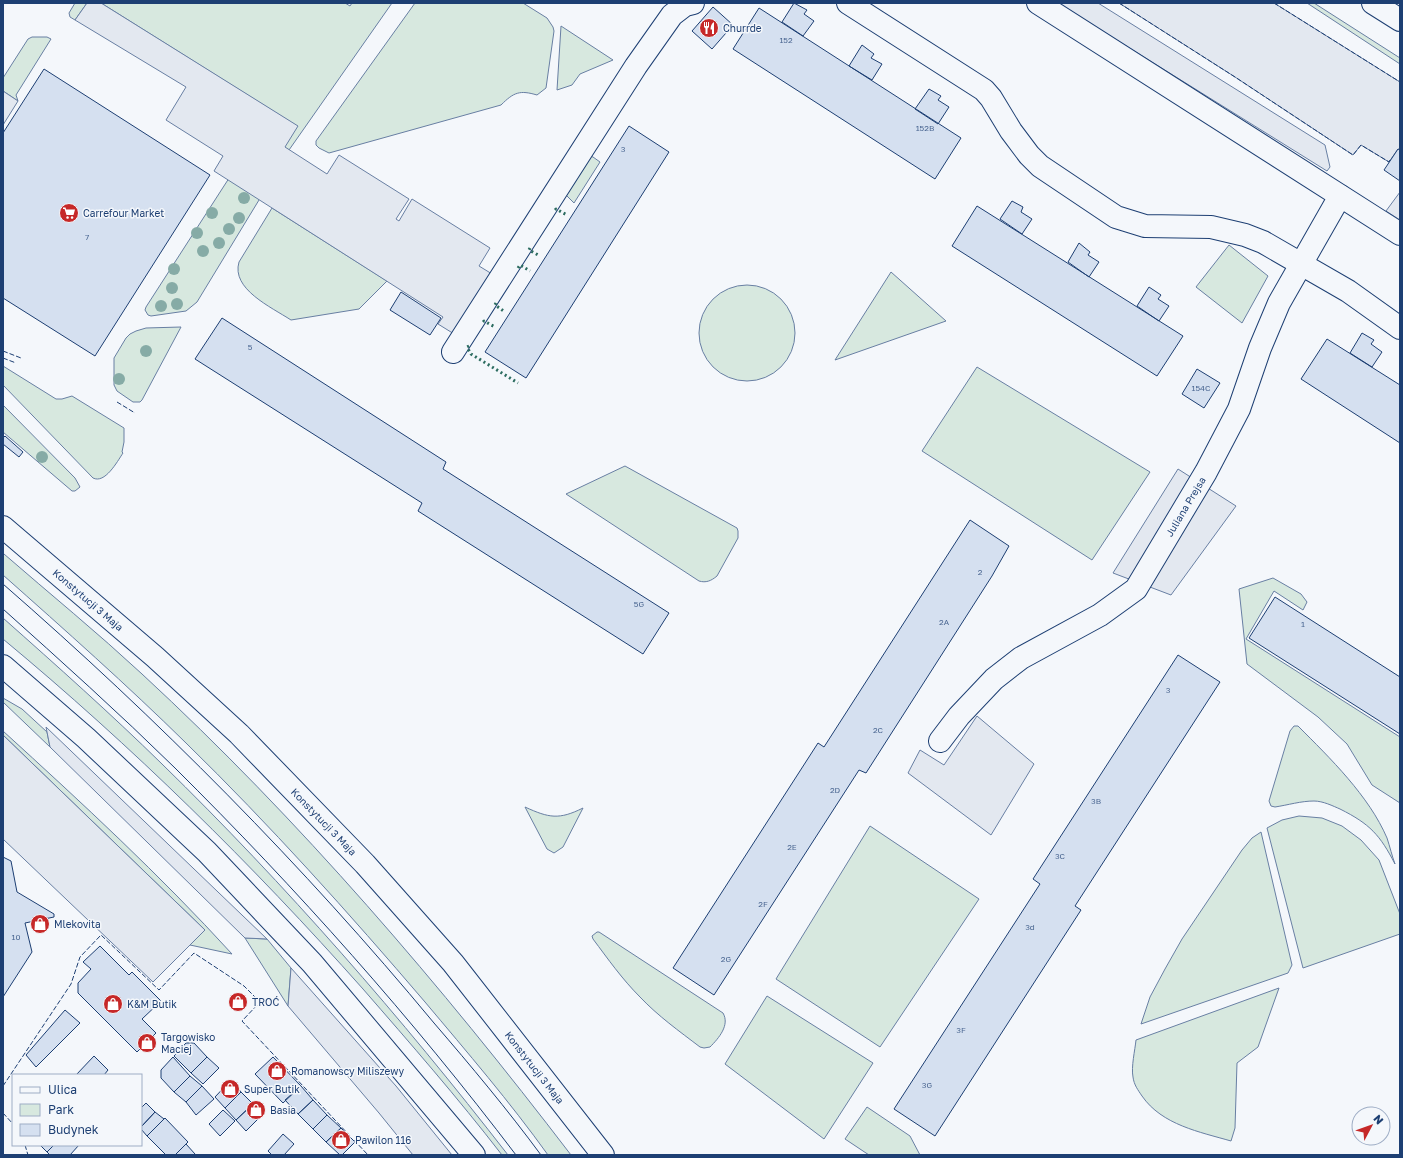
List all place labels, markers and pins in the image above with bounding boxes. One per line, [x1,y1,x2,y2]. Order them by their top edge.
restaurant icon: Churrde [698,17,720,39]
place label: Churrde [723,22,762,34]
supermarket icon: Carrefour Market [58,202,80,224]
place label: Carrefour Market [83,207,164,219]
shop icon: Mlekovita [29,913,51,935]
place label: Mlekovita [54,918,101,930]
shop icon: TROĆ [227,991,249,1013]
shop icon: K&M Butik [102,993,124,1015]
place label: TROĆ [252,996,279,1008]
place label: K&M Butik [127,998,177,1010]
place label: Targowisko Maciej [161,1031,215,1055]
shop icon: Targowisko Maciej [136,1032,158,1054]
shop icon: Romanowscy Miliszewy [266,1060,288,1082]
place label: Romanowscy Miliszewy [291,1065,405,1077]
shop icon: Super Butik [219,1078,241,1100]
place label: Super Butik [244,1083,300,1095]
shop icon: Basia [245,1099,267,1121]
place label: Basia [270,1104,296,1116]
shop icon: Pawilon 116 [330,1129,352,1151]
place label: Pawilon 116 [355,1134,411,1146]

